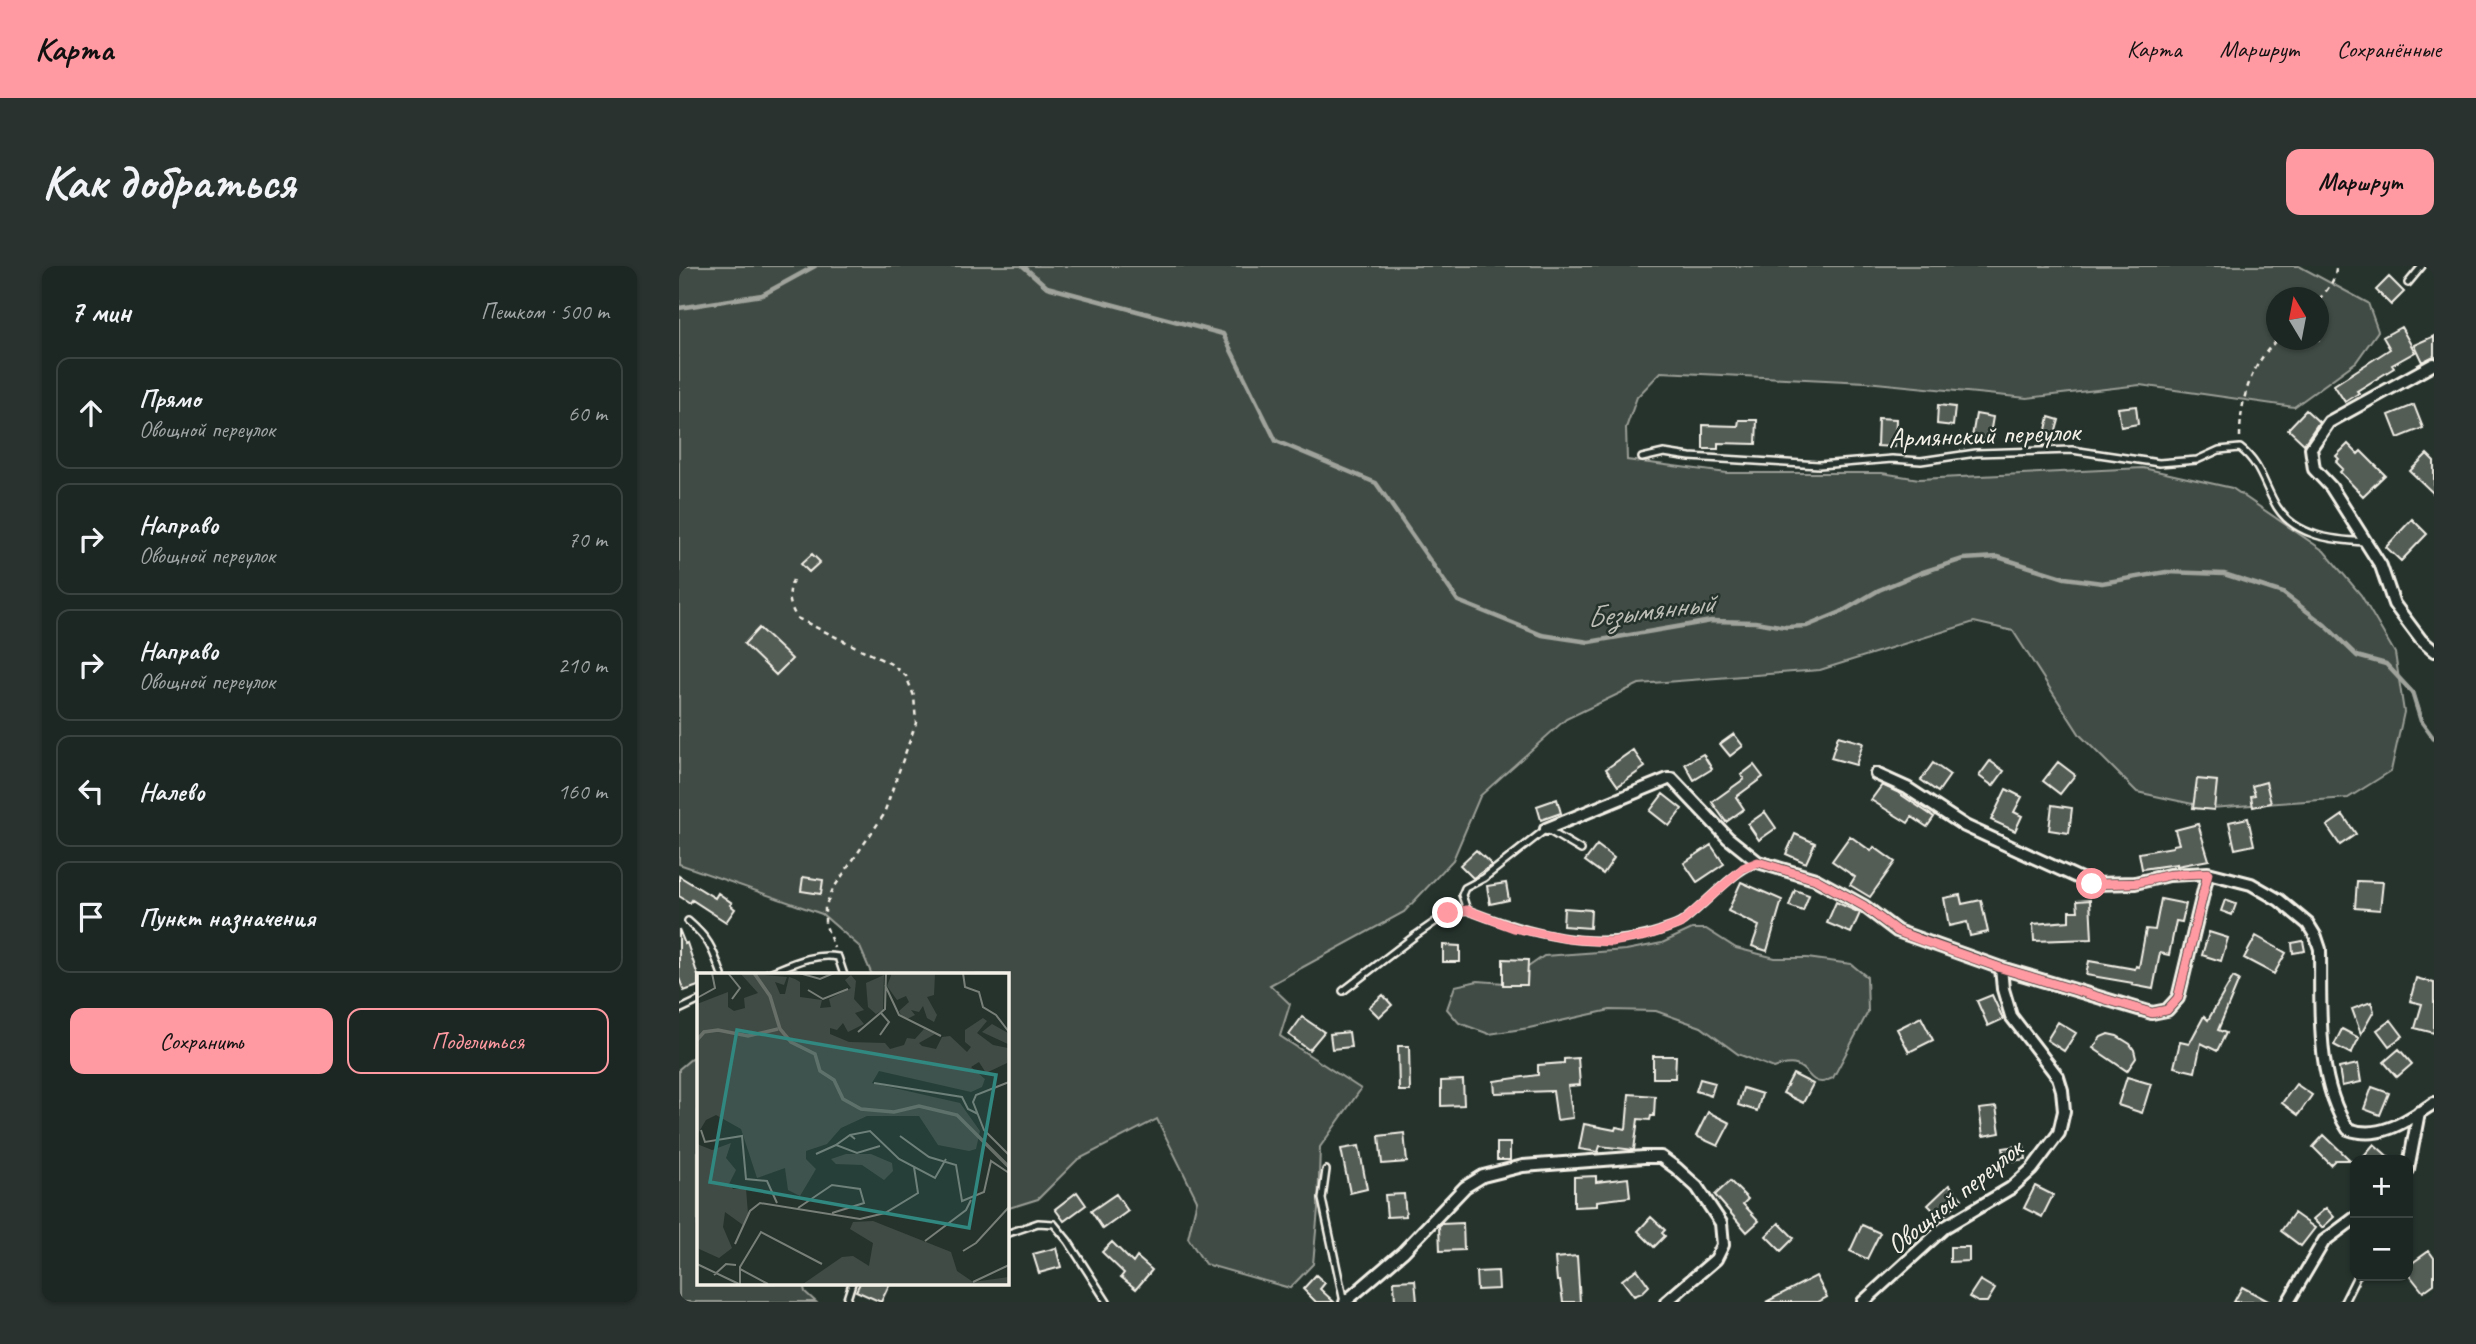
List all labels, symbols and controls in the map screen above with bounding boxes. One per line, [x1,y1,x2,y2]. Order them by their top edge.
text: Карта [35,28,114,70]
text: Карта [2127,34,2182,64]
text: Маршрут [2220,34,2299,64]
text: Сохранённые [2337,34,2441,64]
button: Маршрут [2286,149,2434,215]
text: Как добраться [42,151,295,213]
north arrow [2266,287,2329,350]
text: 7 мин [70,293,131,331]
text: Пешком · 500 m [481,297,609,326]
text: Прямо [139,382,201,415]
icon: ahead [72,394,110,432]
text: 60 m [568,399,607,428]
street label: Армянский переулок [1888,414,2083,455]
text: Овощной переулок [139,415,275,444]
text: Направо [139,508,218,541]
icon: right [72,520,110,558]
text: 70 m [568,525,607,554]
text: Овощной переулок [139,541,275,570]
water label: Безымянный [1584,583,1721,637]
text: Направо [139,634,218,667]
icon: right [72,646,110,684]
text: 210 m [558,651,607,680]
text: Овощной переулок [139,667,275,696]
icon: left [72,772,110,810]
text: Налево [139,775,205,808]
text: 160 m [558,777,607,806]
route start [2076,868,2107,899]
route end [1432,897,1463,928]
icon: arrive [72,898,110,936]
text: Пункт назначения [139,901,315,934]
inset map [697,973,1008,1284]
button: Сохранить [70,1008,333,1074]
button: Поделиться [347,1008,609,1074]
street label: Овощной переулок [1879,1129,2032,1262]
map controls [2350,1155,2413,1281]
button: + [2350,1155,2413,1218]
button: − [2350,1218,2413,1281]

